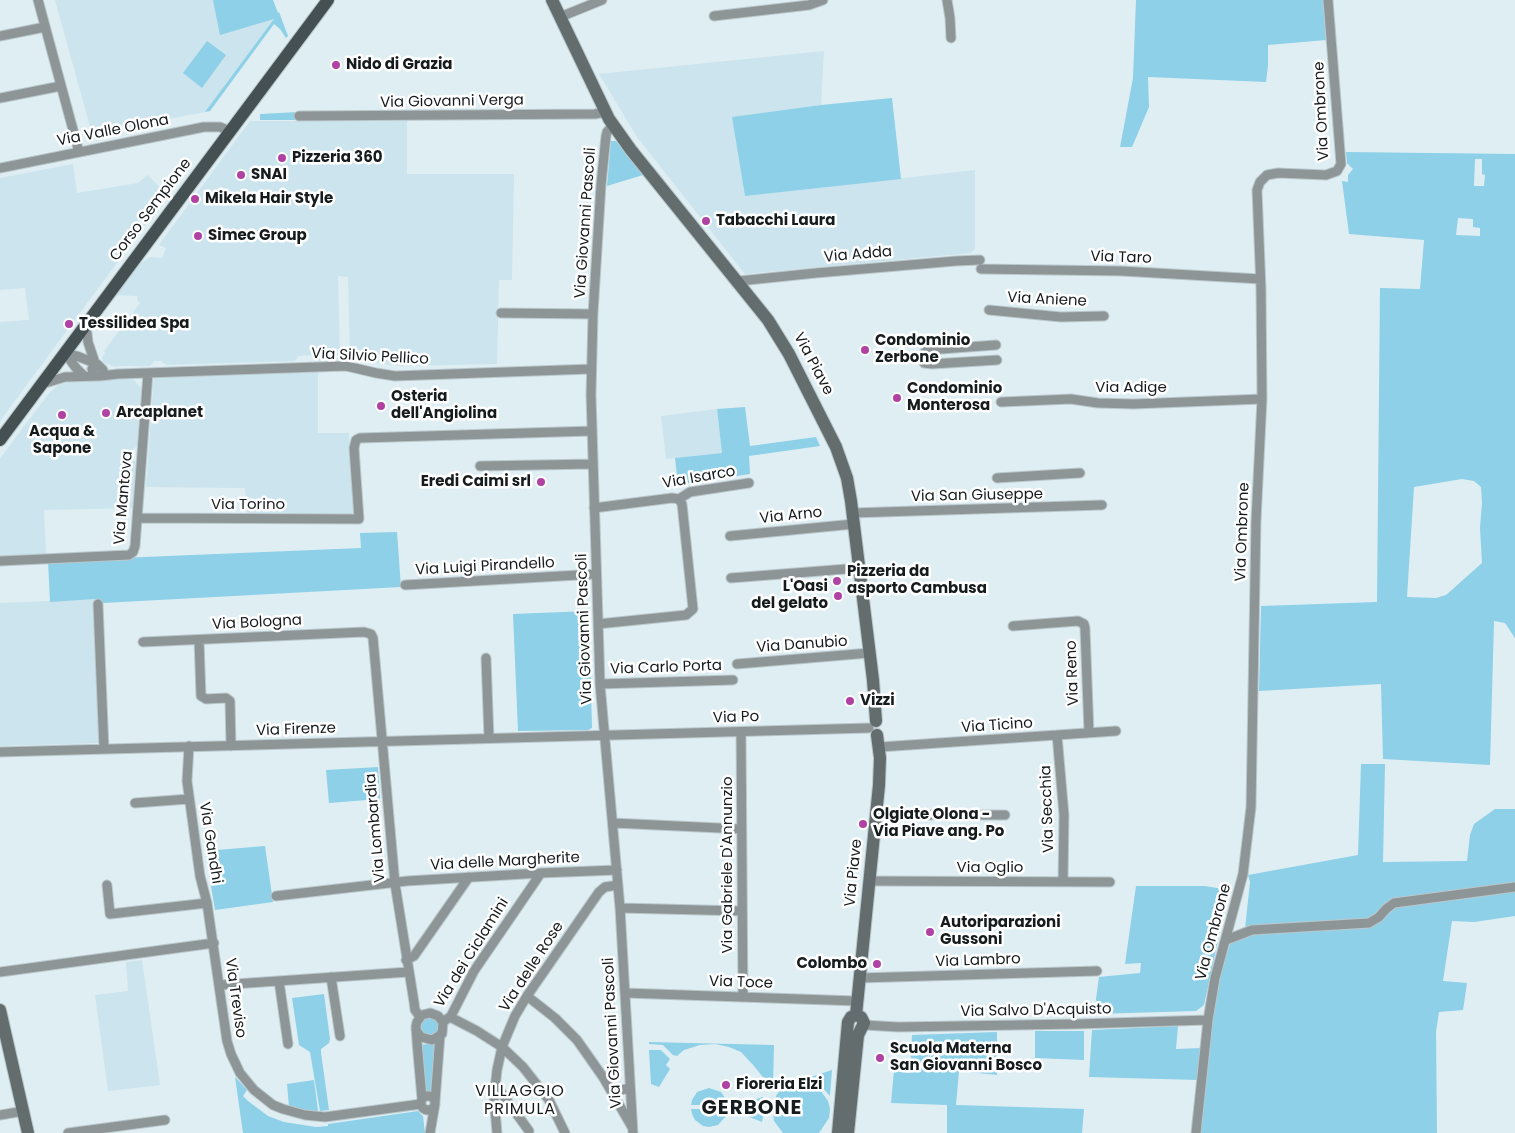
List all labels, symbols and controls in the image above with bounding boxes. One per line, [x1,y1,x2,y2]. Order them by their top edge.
place label: Nido di Grazia [346,56,452,74]
marker: Nido di Grazia [330,59,342,71]
street label: Via Ombrone [1310,61,1334,161]
street label: Via Giovanni Verga [380,92,524,112]
street label: Via Valle Olona [55,111,171,151]
street label: Via Giovanni Pascoli [572,147,600,299]
place label: Pizzeria 360 [292,149,383,167]
marker: Pizzeria 360 [276,152,288,164]
street label: Corso Sempione [106,155,196,265]
place label: SNAI [251,166,287,184]
marker: SNAI [235,169,247,181]
place label: Mikela Hair Style [205,190,333,208]
marker: Mikela Hair Style [189,193,201,205]
place label: Tabacchi Laura [716,212,835,230]
marker: Tabacchi Laura [700,215,712,227]
place label: Simec Group [208,227,307,245]
marker: Simec Group [192,230,204,242]
street label: Via Adda [823,243,893,267]
street label: Via Taro [1090,248,1152,268]
street label: Via Aniene [1007,289,1087,311]
place label: Tessilidea Spa [79,315,190,333]
marker: Tessilidea Spa [63,318,75,330]
street label: Via Piave [789,330,837,398]
place label: Condominio Zerbone [875,332,970,367]
marker: Condominio Zerbone [859,344,871,356]
street label: Via Silvio Pellico [311,345,429,369]
street label: Via Adige [1095,379,1167,397]
place label: Condominio Monterosa [907,380,1002,415]
place label: Osteria dell'Angiolina [391,388,497,423]
marker: Condominio Monterosa [891,392,903,404]
marker: Osteria dell'Angiolina [375,400,387,412]
place label: Arcaplanet [116,404,203,422]
marker: Arcaplanet [100,407,112,419]
marker: Acqua & Sapone [56,409,68,421]
place label: Acqua & Sapone [29,423,95,458]
street label: Via Mantova [111,450,137,546]
street label: Via Isarco [661,463,737,493]
place label: Eredi Caimi srl [421,473,531,491]
marker: Eredi Caimi srl [535,476,547,488]
street label: Via Ombrone [1232,482,1254,582]
street label: Via San Giuseppe [911,486,1043,506]
street label: Via Torino [211,496,285,514]
street label: Via Arno [759,504,823,528]
street label: Via Giovanni Pascoli [573,553,597,705]
street label: Via Luigi Pirandello [415,554,555,580]
place label: Pizzeria da asporto Cambusa [847,563,987,598]
marker: Pizzeria da asporto Cambusa [831,575,843,587]
place label: L'Oasi del gelato [751,578,828,613]
marker: L'Oasi del gelato [832,590,844,602]
street label: Via Bologna [212,612,302,634]
street label: Via Danubio [756,633,848,657]
street label: Via Reno [1063,640,1083,706]
street label: Via Carlo Porta [610,657,722,679]
place label: Vizzi [860,692,895,710]
marker: Vizzi [844,695,856,707]
street label: Via Po [713,708,759,728]
street label: Via Ticino [961,715,1033,737]
street label: Via Firenze [256,720,336,740]
street label: Via Secchia [1037,765,1059,853]
street label: Via Lombardia [362,773,390,883]
street label: Via Gabriele D'Annunzio [719,776,737,954]
street label: Via Gandhi [195,801,225,885]
place label: Olgiate Olona - Via Piave ang. Po [873,806,1004,841]
marker: Olgiate Olona - Via Piave ang. Po [857,818,869,830]
street label: Via Piave [841,838,867,908]
street label: Via delle Margherite [430,849,580,875]
street label: Via Oglio [957,859,1023,877]
street label: Via Ombrone [1192,882,1236,982]
street label: Via dei Ciclamini [431,895,513,1011]
place label: Autoriparazioni Gussoni [940,914,1061,949]
street label: Via delle Rose [496,919,568,1015]
marker: Autoriparazioni Gussoni [924,926,936,938]
street label: Via Lambro [935,951,1021,971]
place label: Colombo [796,955,867,973]
street label: Via Treviso [220,957,250,1039]
street label: Via Giovanni Pascoli [600,957,626,1109]
marker: Colombo [871,958,883,970]
street label: Via Toce [709,973,773,993]
street label: Via Salvo D'Acquisto [960,1001,1112,1021]
place label: Scuola Materna San Giovanni Bosco [890,1040,1042,1075]
marker: Scuola Materna San Giovanni Bosco [874,1052,886,1064]
place label: Fioreria Elzi [736,1076,822,1094]
marker: Fioreria Elzi [720,1079,732,1091]
district label: VILLAGGIO PRIMULA [474,1082,566,1120]
district label: GERBONE [701,1097,803,1121]

